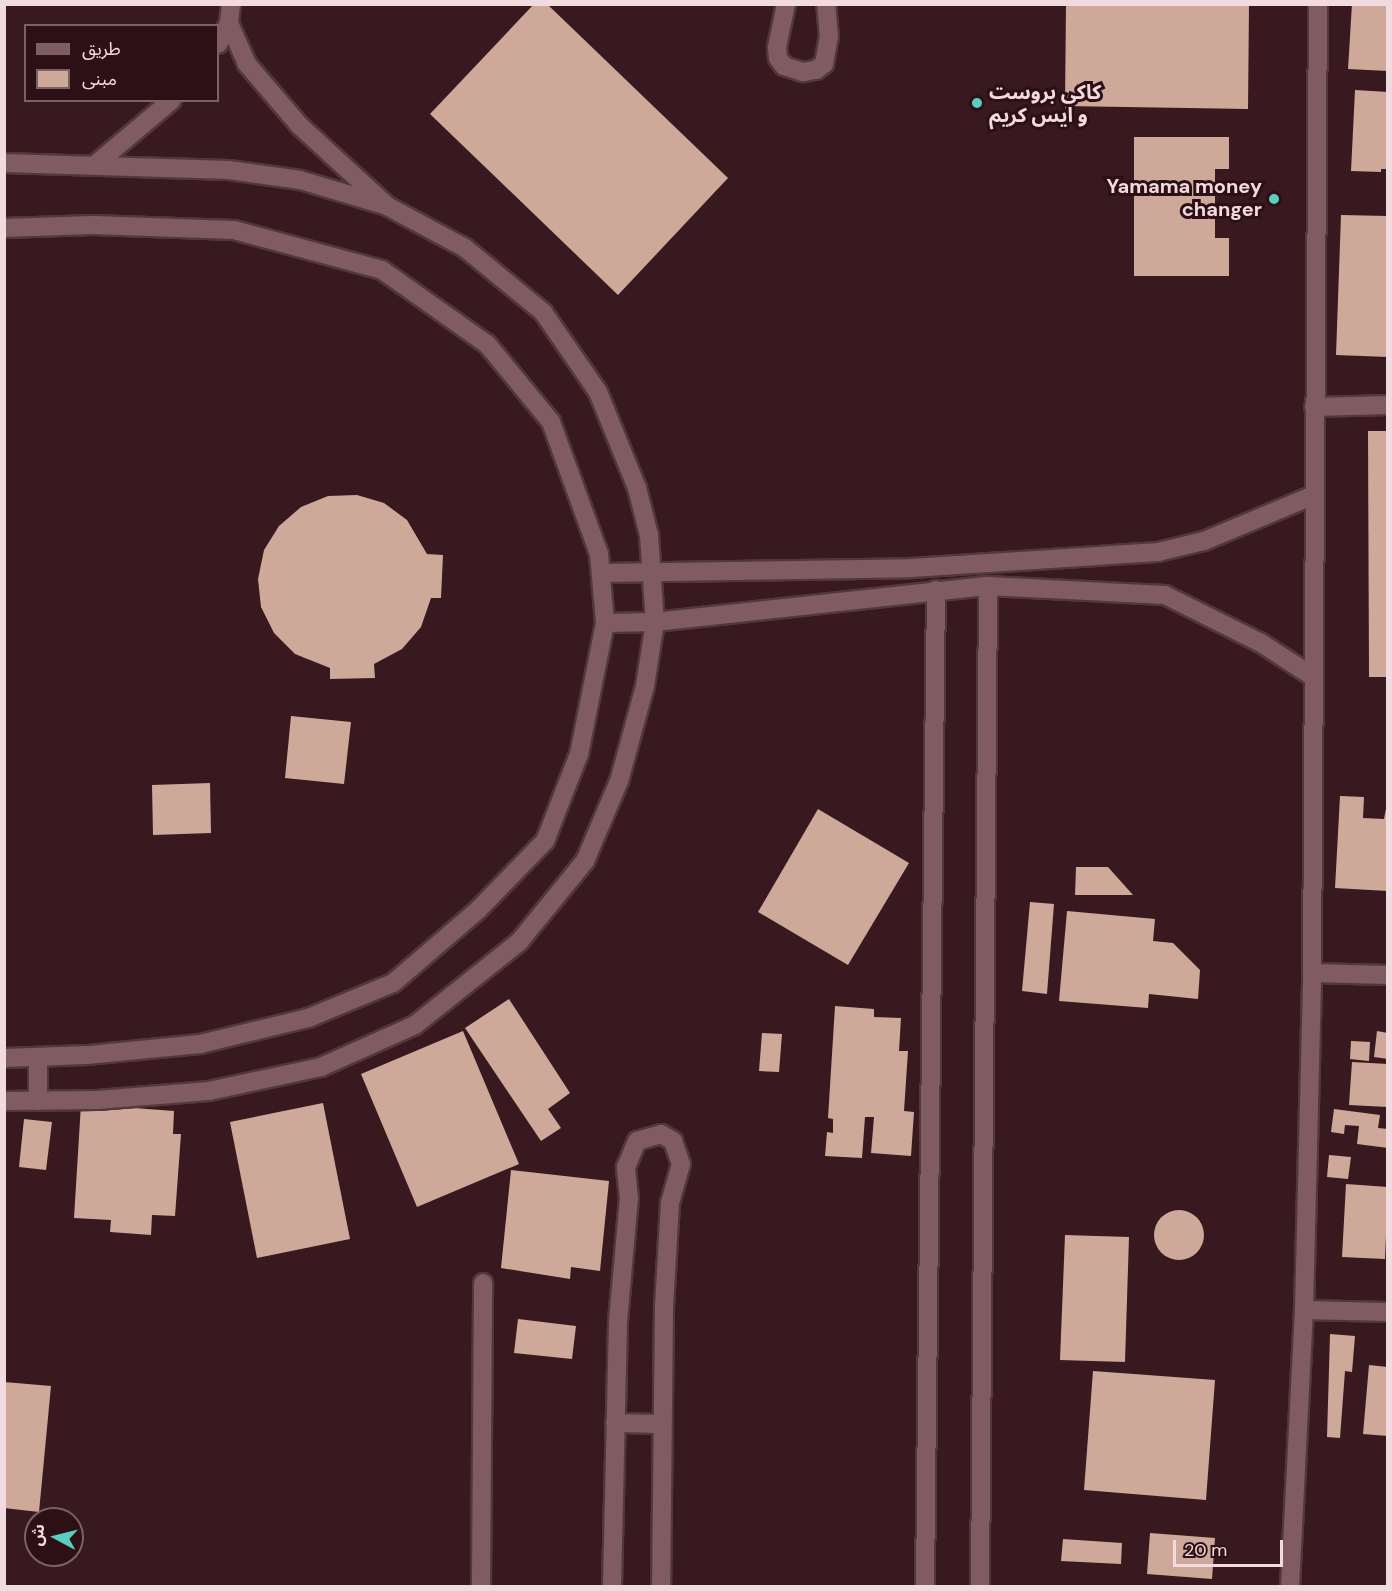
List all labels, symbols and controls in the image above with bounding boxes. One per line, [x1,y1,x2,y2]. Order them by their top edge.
legend [24,24,219,102]
text: طريق [82,37,121,61]
text: مبنى [82,67,117,91]
place label: كاكي بروست و ايس كريم [989,80,1101,127]
marker: كاكي بروست و ايس كريم [970,96,984,110]
place label: Yamama money changer [1106,175,1262,222]
marker: Yamama money changer [1267,192,1281,206]
north arrow [24,1507,84,1567]
text: ش [26,1523,49,1547]
scale bar [1176,1528,1286,1566]
text: 20 m [1184,1538,1227,1562]

